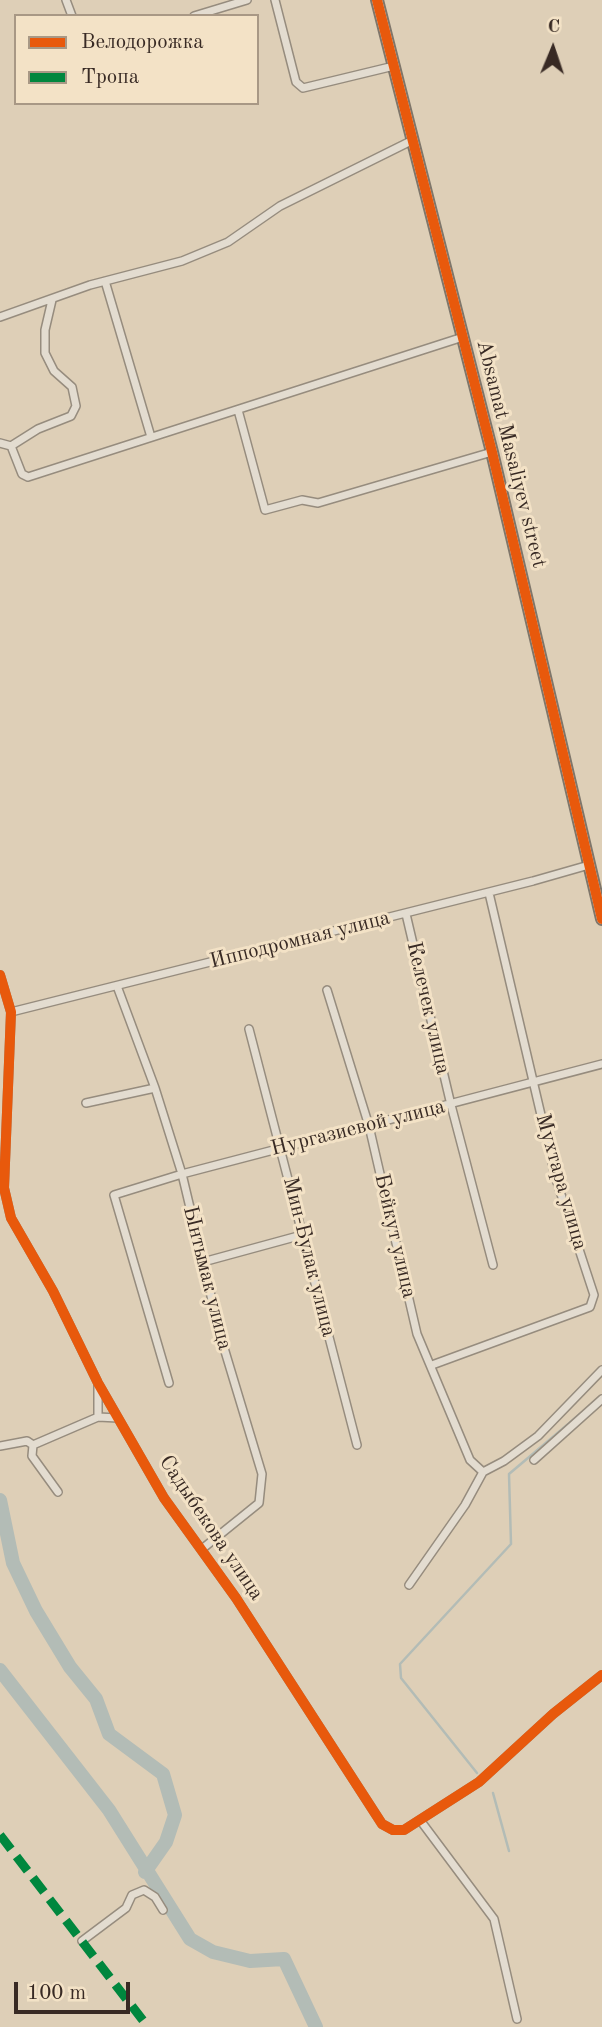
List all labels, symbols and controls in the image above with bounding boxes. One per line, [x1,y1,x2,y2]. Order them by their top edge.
legend [14,14,259,105]
north arrow [518,14,588,84]
text: С [547,18,560,37]
text: Велодорожка [81,32,204,53]
text: Тропа [81,67,139,88]
street label: Absamat Masaliyev street [470,337,552,571]
street label: Ипподромная улица [207,905,393,975]
street label: Келечек улица [400,939,456,1077]
street label: Нургазиевой улица [268,1094,448,1162]
street label: Мухтара улица [529,1111,593,1253]
street label: Бейкут улица [368,1171,422,1301]
street label: Мин-Булак улица [277,1174,341,1340]
street label: Ынтымак улица [177,1203,237,1353]
street label: Садыбекова улица [153,1451,269,1605]
scale bar [18,1968,133,2012]
text: 100 m [27,1983,86,2004]

